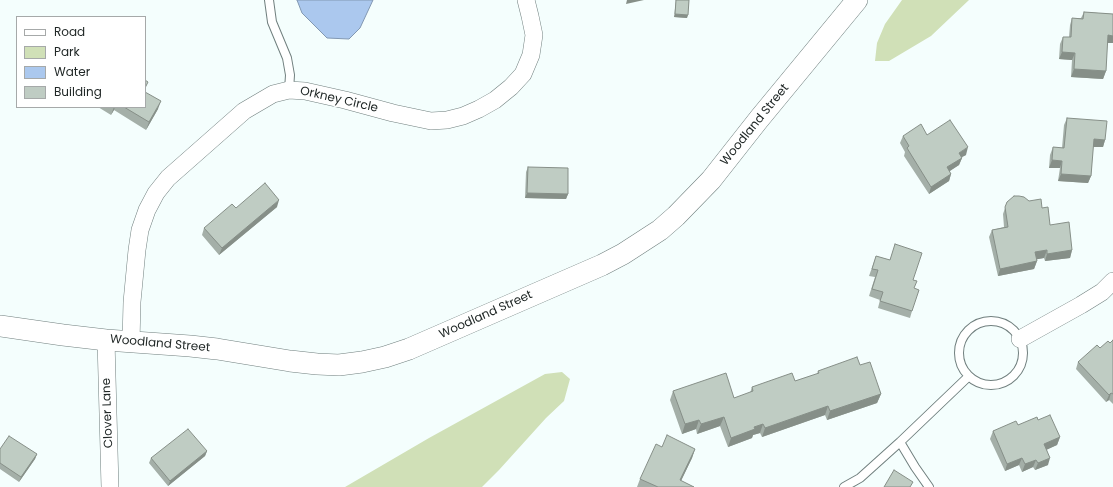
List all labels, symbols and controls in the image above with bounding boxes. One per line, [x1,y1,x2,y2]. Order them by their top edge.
legend [16,16,146,108]
text: Road [54,23,85,40]
text: Park [54,43,80,60]
text: Water [54,63,90,80]
street label: Woodland Street [718,81,792,169]
text: Building [54,83,102,100]
street label: Orkney Circle [299,84,379,116]
street label: Woodland Street [437,288,535,342]
street label: Woodland Street [109,332,211,356]
street label: Clover Lane [100,378,116,448]

